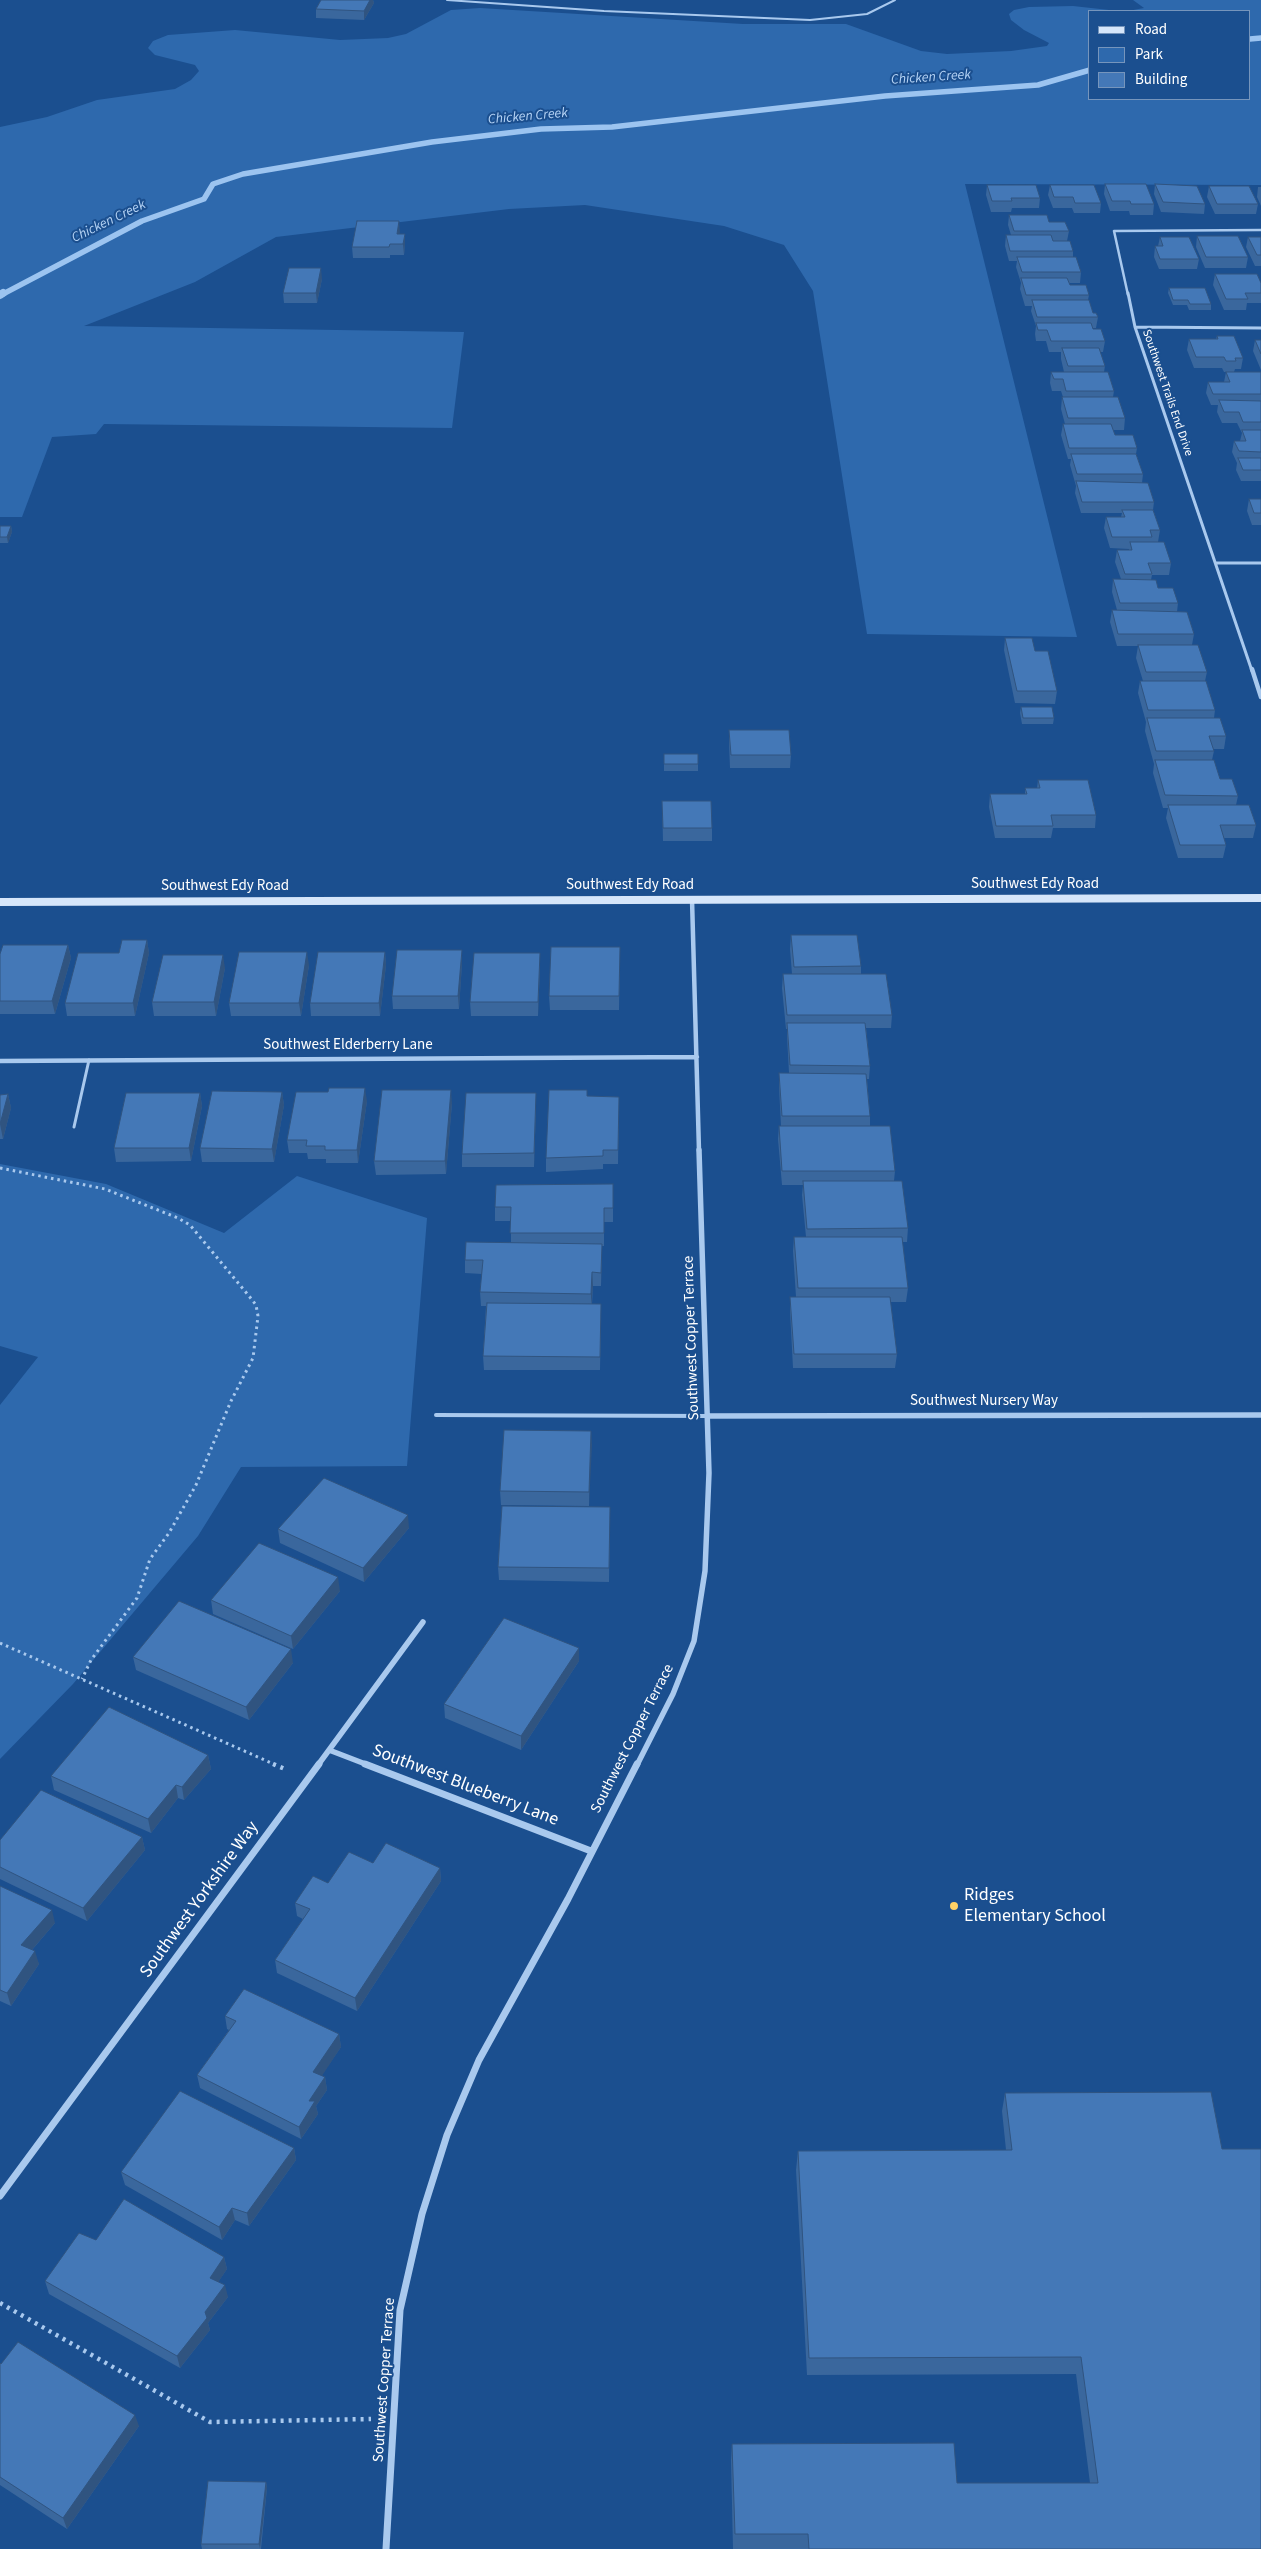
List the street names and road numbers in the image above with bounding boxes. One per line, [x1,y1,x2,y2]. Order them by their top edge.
street label: Southwest Trails End Drive [1139,328,1195,458]
street label: Southwest Edy Road [971,876,1099,894]
street label: Southwest Edy Road [566,877,694,895]
street label: Southwest Edy Road [161,878,289,896]
street label: Southwest Elderberry Lane [263,1037,433,1055]
street label: Southwest Copper Terrace [680,1255,704,1421]
street label: Southwest Nursery Way [910,1393,1058,1411]
street label: Southwest Copper Terrace [588,1661,678,1817]
street label: Southwest Blueberry Lane [369,1740,561,1832]
street label: Southwest Yorkshire Way [136,1818,264,1982]
street label: Southwest Copper Terrace [370,2297,400,2463]

